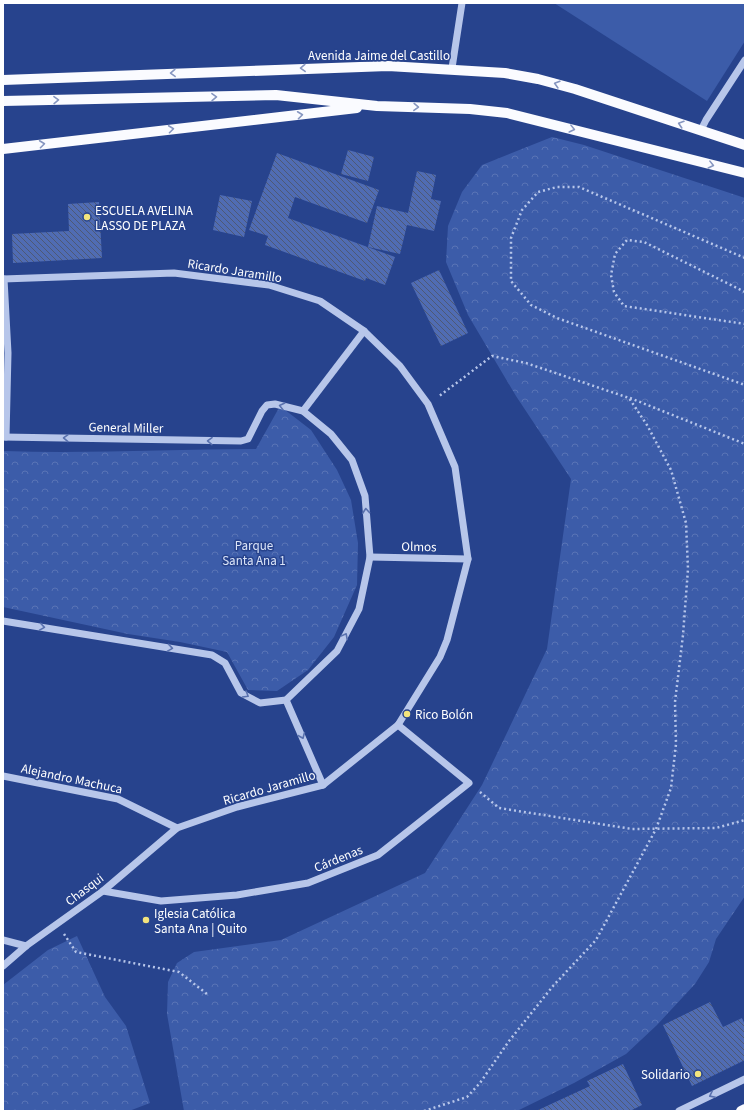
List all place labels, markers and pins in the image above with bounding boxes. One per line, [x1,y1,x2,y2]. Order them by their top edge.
place label: ESCUELA AVELINA LASSO DE PLAZA [95,202,194,235]
marker: ESCUELA AVELINA LASSO DE PLAZA [82,212,92,222]
place label: Rico Bolón [415,706,473,724]
marker: Rico Bolón [402,709,412,719]
place label: Iglesia Católica Santa Ana | Quito [154,905,247,938]
marker: Iglesia Católica Santa Ana | Quito [141,915,151,925]
place label: Solidario [641,1066,690,1084]
marker: Solidario [693,1069,703,1079]

